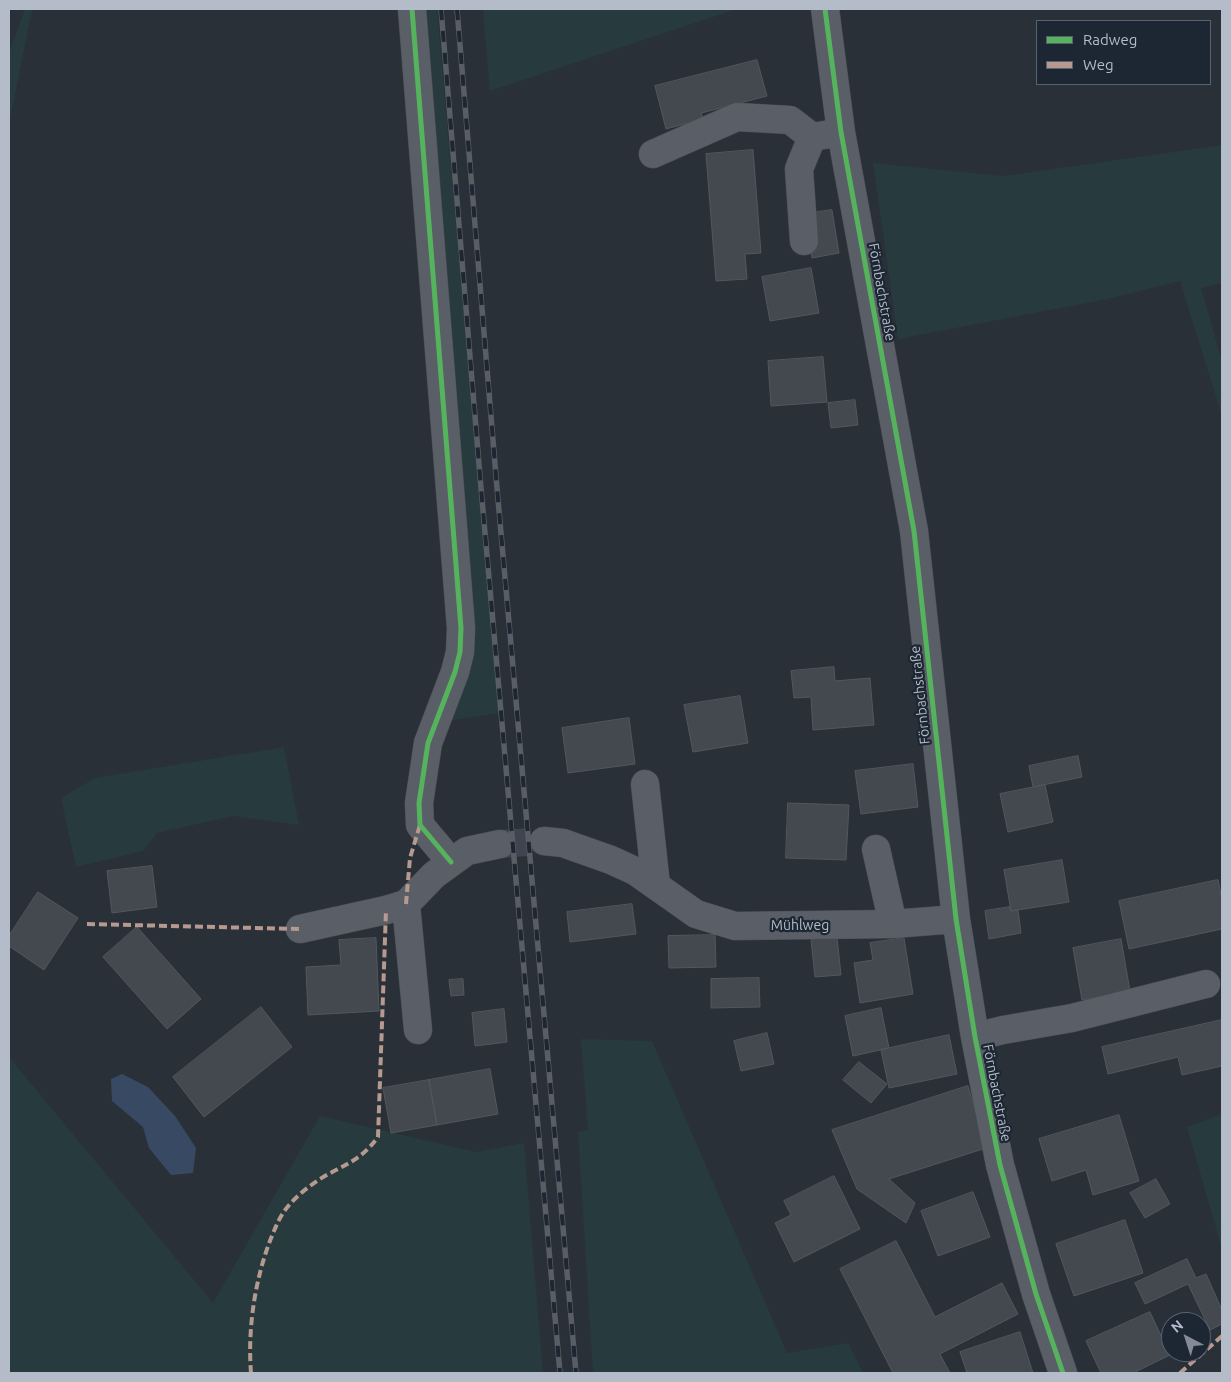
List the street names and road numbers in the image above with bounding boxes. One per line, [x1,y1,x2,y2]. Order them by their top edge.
street label: Förnbachstraße [865,242,899,342]
street label: Förnbachstraße [906,645,934,745]
street label: Mühlweg [771,917,829,933]
street label: Förnbachstraße [979,1043,1015,1143]

